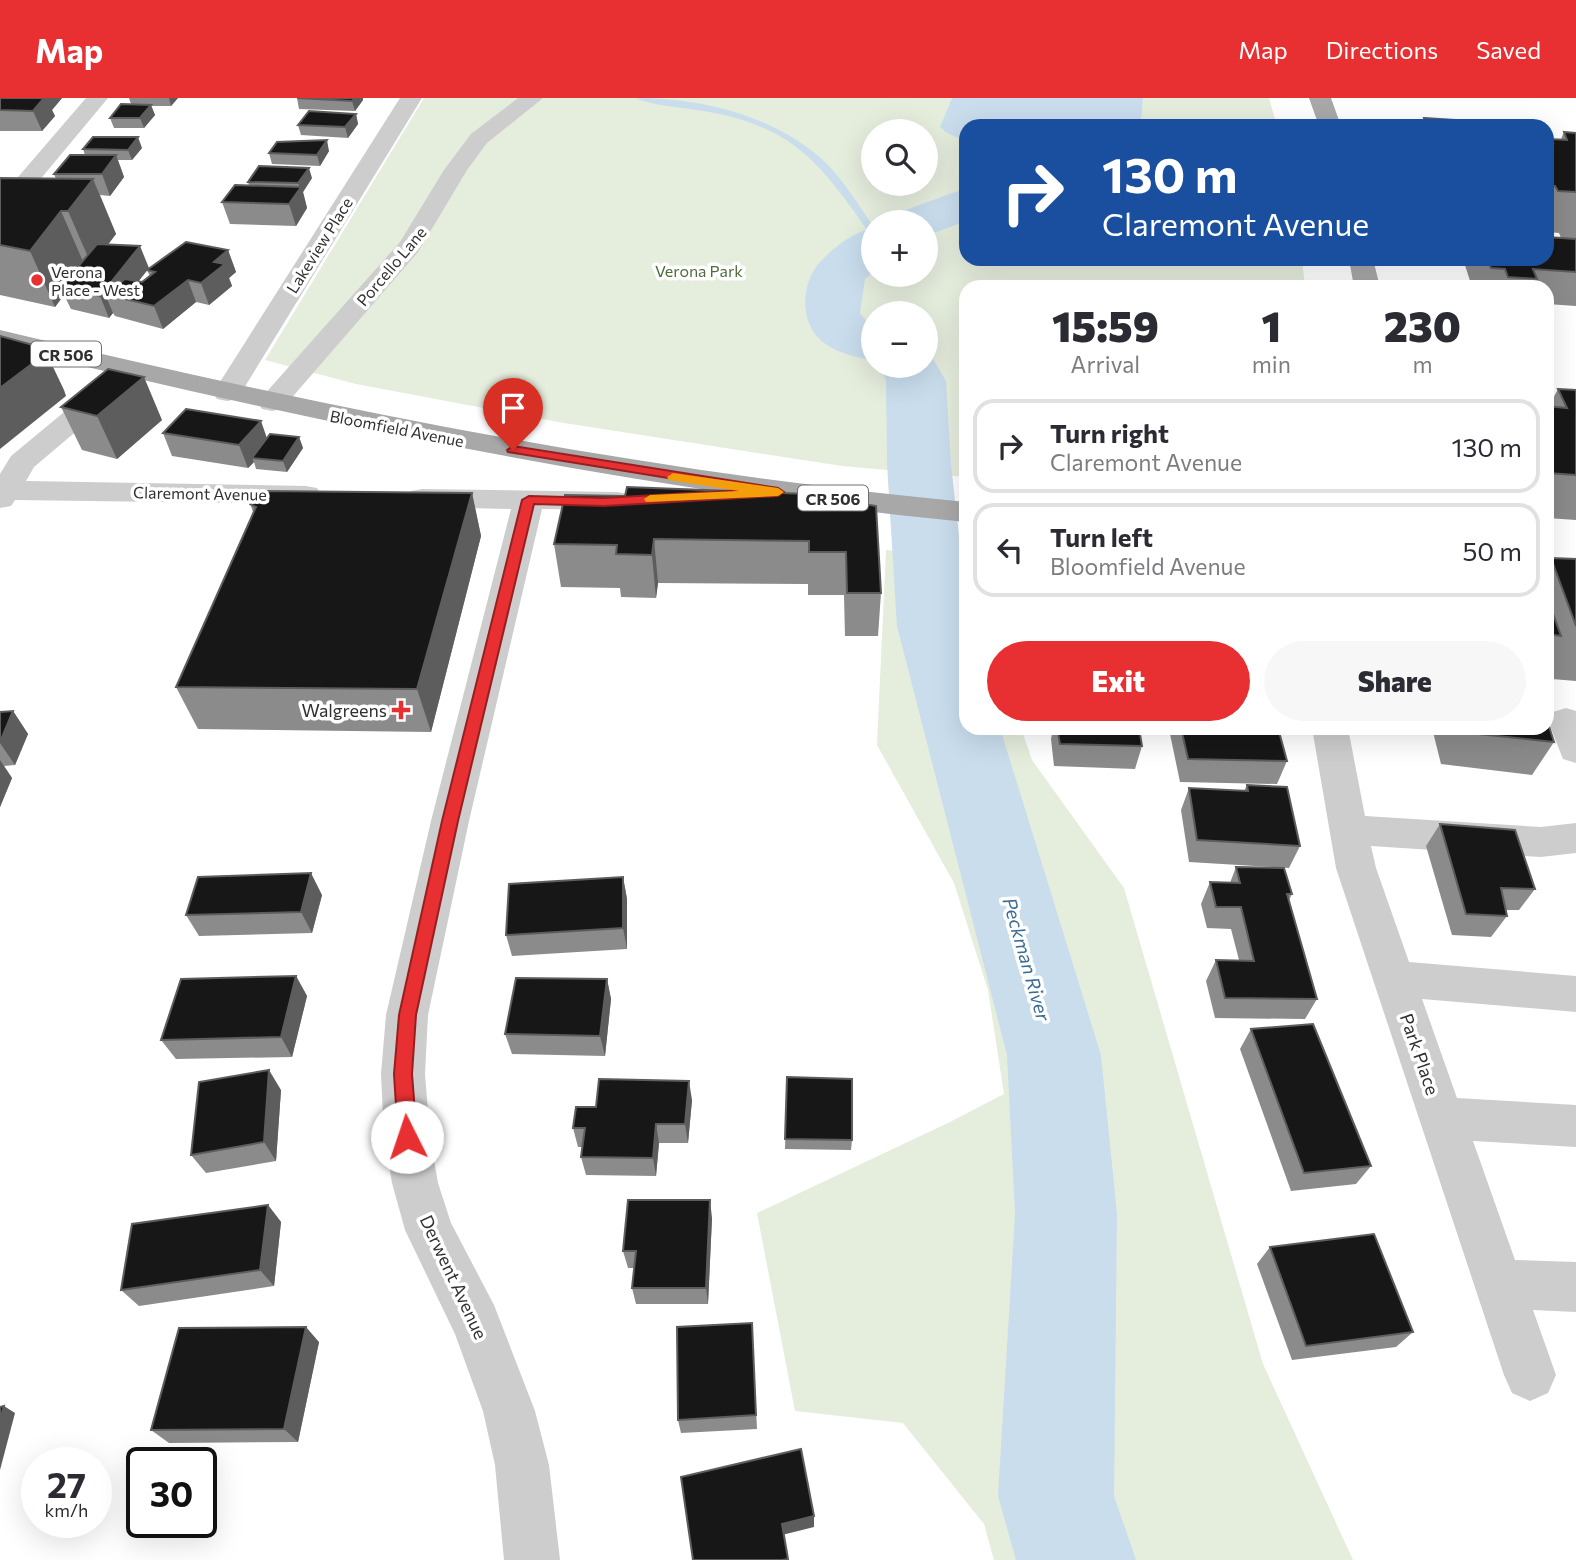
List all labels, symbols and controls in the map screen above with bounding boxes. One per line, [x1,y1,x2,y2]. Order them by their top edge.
text: Map [35,29,103,70]
text: Map [1238,35,1288,64]
text: Directions [1326,35,1438,64]
text: Saved [1476,35,1541,64]
map controls [861,119,938,378]
button: search [861,119,938,196]
text: 130 m [1102,143,1237,203]
icon: right [987,147,1078,238]
street label: Lakeview Place [282,194,356,296]
text: Claremont Avenue [1102,203,1369,243]
button: + [861,210,938,287]
street label: Porcello Lane [352,222,430,310]
park label: Verona Park [655,261,743,280]
place label: Verona Place - West [51,262,141,299]
marker: Verona Place - West [29,272,45,288]
text: 15:59 [1052,299,1159,351]
text: 1 [1262,299,1281,351]
text: 230 [1384,299,1461,351]
button: − [861,301,938,378]
road number: CR 506 [31,342,101,366]
text: Arrival [1071,350,1140,378]
text: min [1252,350,1291,378]
text: m [1412,350,1432,378]
pin [483,378,543,450]
icon: arrive [494,389,532,427]
street label: Bloomfield Avenue [328,406,466,450]
text: Turn right [1050,417,1169,448]
icon: right [991,427,1029,465]
text: 130 m [1451,431,1522,462]
text: Claremont Avenue [1050,448,1242,476]
street label: Claremont Avenue [133,482,267,504]
road number: CR 506 [798,486,868,510]
text: Turn left [1050,521,1153,552]
icon: left [991,531,1029,569]
text: 50 m [1462,535,1522,566]
text: Bloomfield Avenue [1050,552,1246,580]
button: Exit [987,641,1250,721]
button: Share [1264,641,1526,721]
place label: Walgreens [301,699,387,721]
marker: Walgreens [393,702,409,718]
water label: Peckman River [998,895,1056,1025]
street label: Park Place [1396,1010,1444,1098]
position arrow [370,1100,444,1174]
street label: Derwent Avenue [416,1211,492,1343]
speed limit sign: 30 [126,1447,217,1538]
text: 27 [47,1462,86,1505]
text: km/h [45,1499,88,1521]

